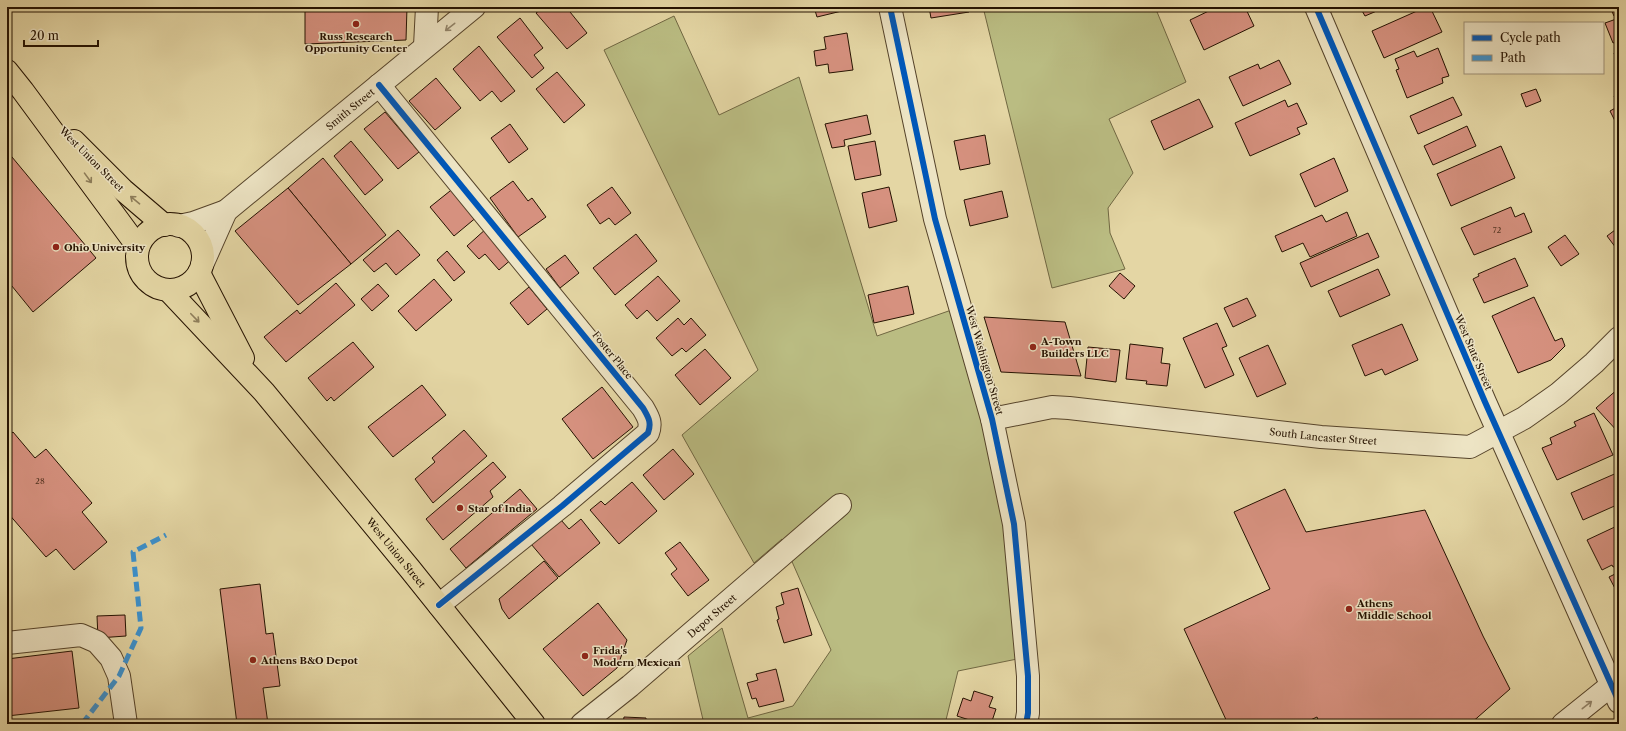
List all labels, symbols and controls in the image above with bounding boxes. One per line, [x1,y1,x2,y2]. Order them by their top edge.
marker: Russ Research Opportunity Center [351,19,361,29]
scale bar [24,22,98,48]
one-way arrow [444,22,455,31]
legend [1464,22,1604,74]
text: 20 m [30,28,59,43]
place label: Russ Research Opportunity Center [305,30,407,55]
text: Cycle path [1500,30,1561,45]
text: Path [1500,50,1526,65]
street label: Smith Street [323,85,378,133]
street label: West Union Street [56,124,127,195]
one-way arrow [84,173,92,184]
one-way arrow [129,195,140,204]
house number: 72 [1493,225,1502,235]
place label: Ohio University [64,241,146,254]
marker: Ohio University [51,242,61,252]
street label: West Washington Street [962,303,1007,417]
street label: West State Street [1451,311,1496,393]
one-way arrow [190,313,200,323]
street label: Foster Place [589,329,636,382]
place label: A-Town Builders LLC [1040,335,1109,360]
marker: A-Town Builders LLC [1028,342,1038,352]
street label: South Lancaster Street [1269,425,1378,448]
house number: 28 [35,476,45,486]
place label: Star of India [468,502,532,515]
marker: Star of India [455,503,465,513]
street label: West Union Street [363,514,429,591]
street label: Depot Street [685,591,740,641]
place label: Athens Middle School [1356,597,1432,622]
marker: Athens Middle School [1344,604,1354,614]
place label: Frida's Modern Mexican [593,644,681,669]
marker: Frida's Modern Mexican [580,651,590,661]
place label: Athens B&O Depot [260,654,358,667]
marker: Athens B&O Depot [248,655,258,665]
one-way arrow [1581,700,1592,709]

